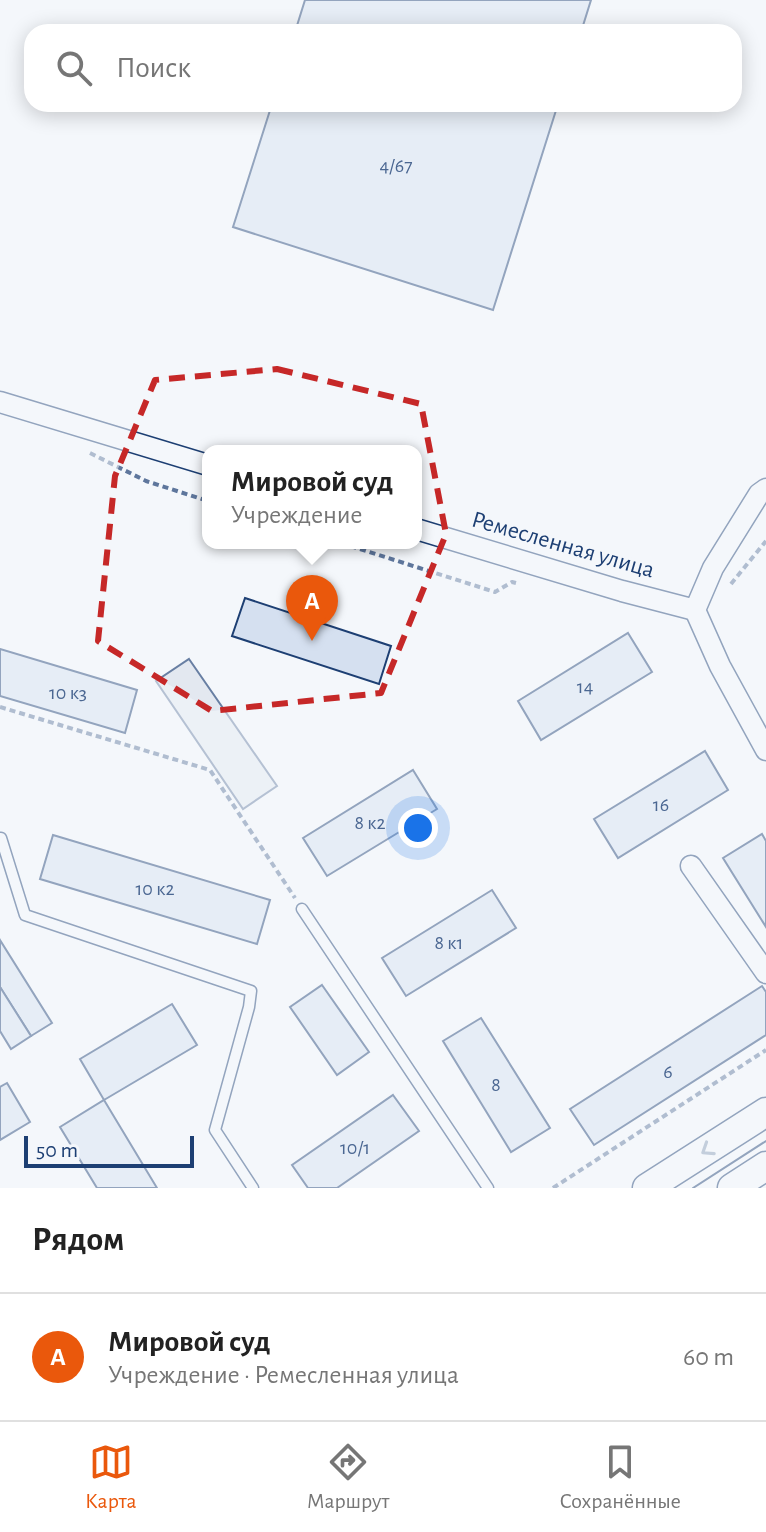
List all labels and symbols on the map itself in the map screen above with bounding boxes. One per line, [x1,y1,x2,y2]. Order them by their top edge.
house number: 4/67 [379,156,413,176]
street label: Ремесленная улица [469,507,657,583]
pin: A [286,575,338,641]
house number: 14 [577,677,593,697]
house number: 10 к3 [49,683,87,703]
house number: 16 [653,795,669,815]
your location [398,808,438,848]
house number: 8 к2 [354,813,386,833]
house number: 10 к2 [135,879,175,899]
house number: 8 к1 [435,933,463,953]
house number: 6 [663,1062,673,1082]
house number: 8 [491,1075,501,1095]
scale bar [24,1132,194,1168]
house number: 10/1 [340,1138,370,1158]
one-way arrow [701,1140,715,1155]

